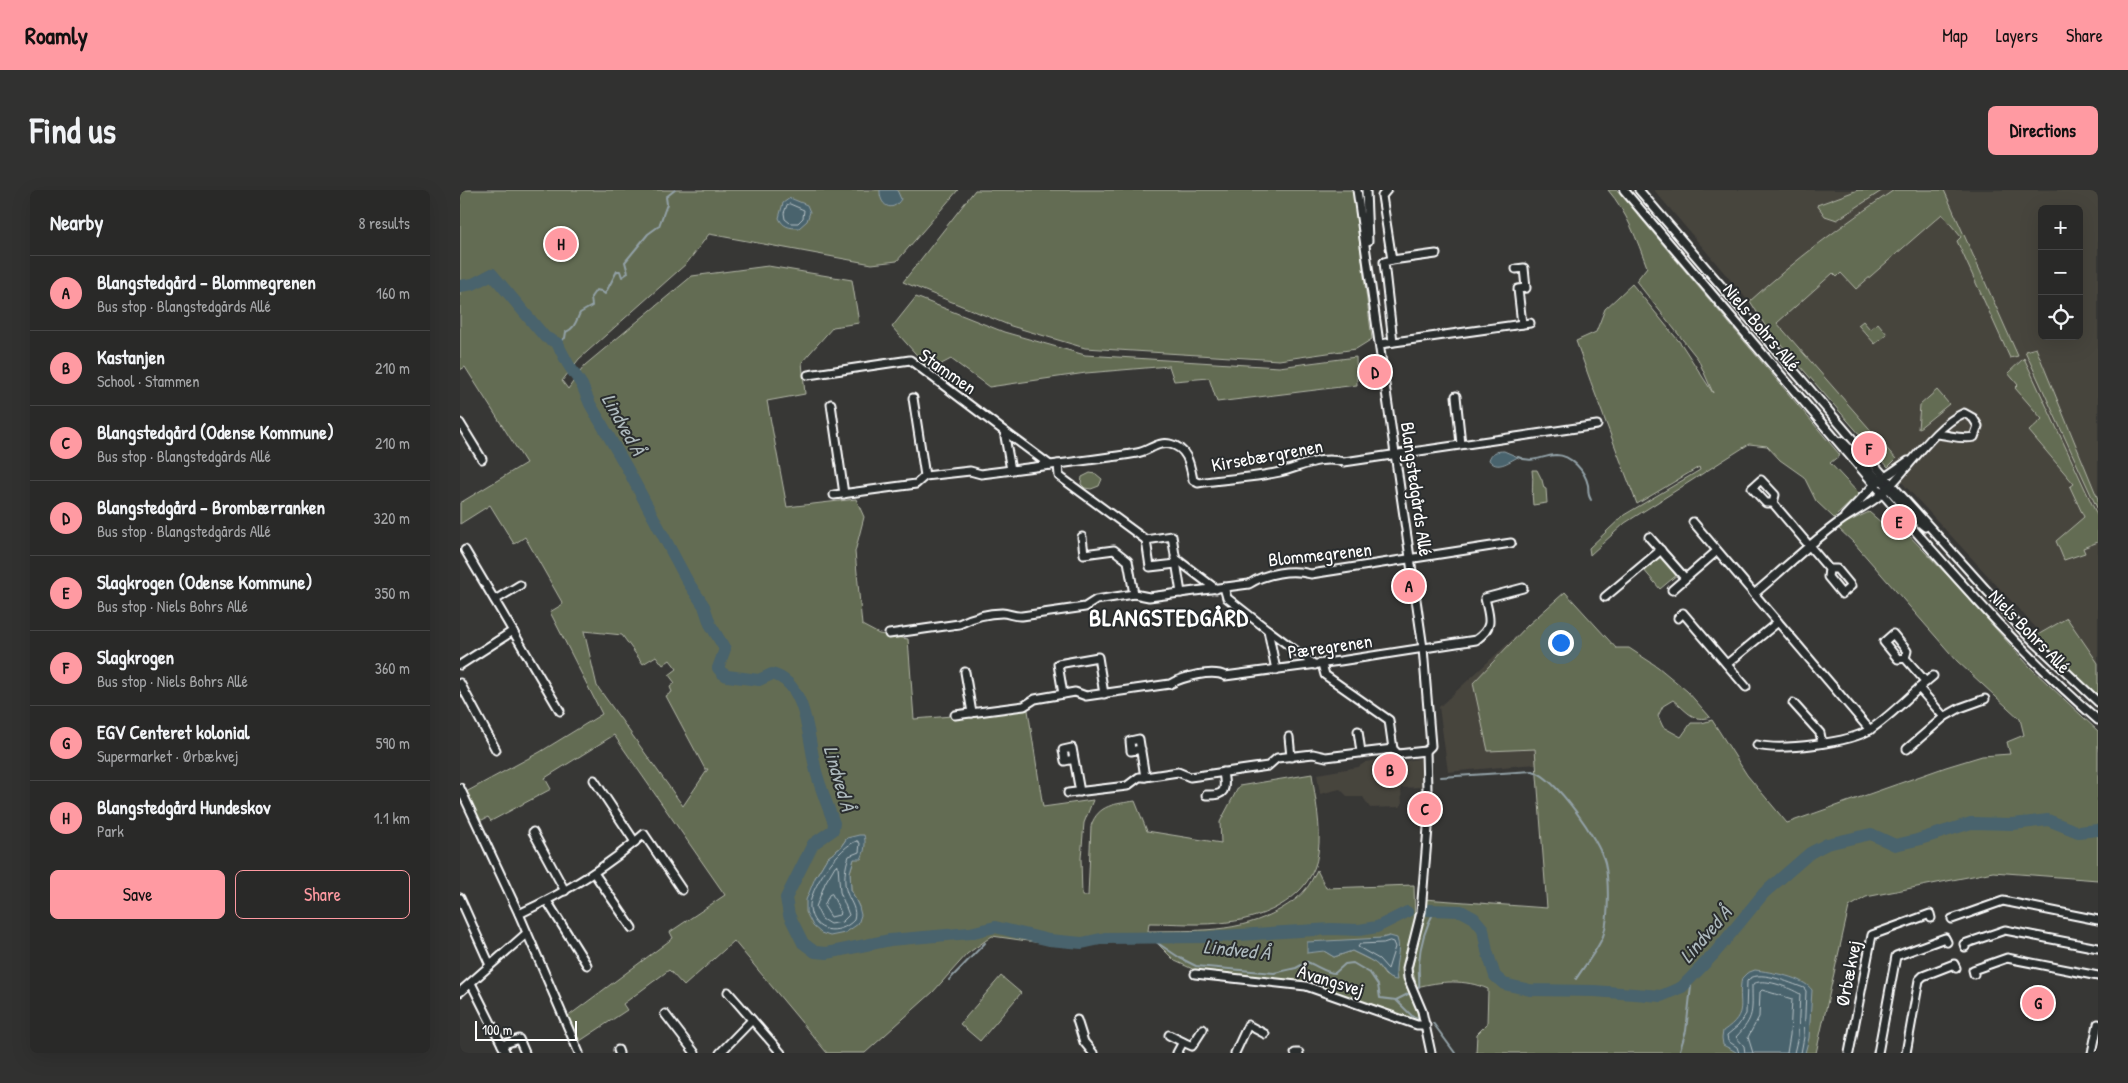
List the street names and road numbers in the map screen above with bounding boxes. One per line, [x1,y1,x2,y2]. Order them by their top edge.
street label: Niels Bohrs Allé [1717,277,1807,377]
street label: Stammen [914,342,982,400]
street label: Blangstedgårds Allé [1395,420,1439,558]
street label: Kirsebærgrenen [1209,432,1325,478]
street label: Blommegrenen [1267,536,1373,572]
street label: Niels Bohrs Allé [1983,583,2077,679]
street label: Pæregrenen [1286,627,1374,665]
street label: Ørbækvej [1829,938,1867,1008]
street label: Åvangsvej [1295,958,1367,1002]

